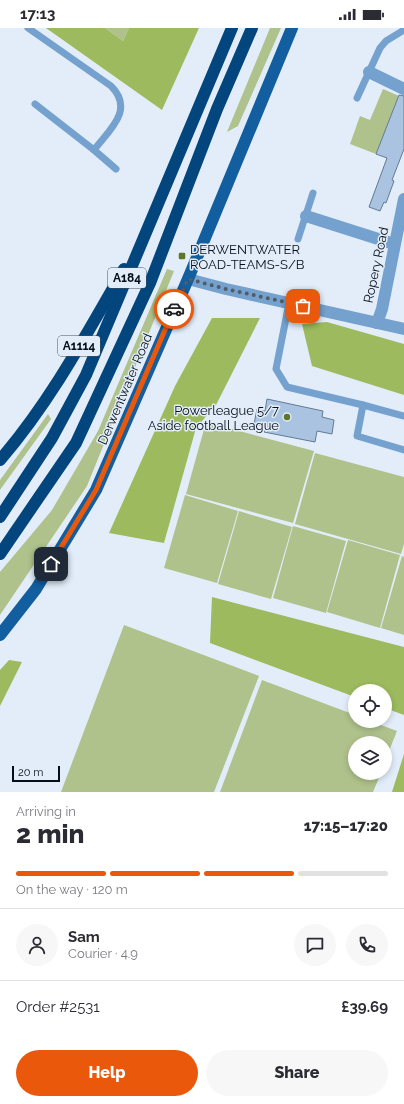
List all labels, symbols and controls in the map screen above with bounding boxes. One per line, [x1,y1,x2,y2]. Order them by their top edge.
text: 17:13 [20,5,55,23]
street label: Ropery Road [361,226,391,304]
place label: DERWENTWATER ROAD-TEAMS-S/B [190,242,305,272]
marker: DERWENTWATER ROAD-TEAMS-S/B [177,251,187,261]
road number: A184 [108,268,146,288]
courier [154,289,194,329]
pin [286,289,320,323]
icon: bag [292,295,314,317]
icon: car [163,298,185,320]
street label: Derwentwater Road [95,331,155,447]
road number: A1114 [58,336,100,356]
place label: Powerleague 5/7 Aside football League [148,403,279,433]
marker: Powerleague 5/7 Aside football League [282,412,292,422]
pin [34,547,68,581]
icon: home [40,553,62,575]
map controls [348,684,392,780]
button: locate [348,684,392,728]
button: layers [348,736,392,780]
scale bar [12,764,60,783]
text: 20 m [18,766,43,779]
text: Arriving in [16,804,76,819]
text: 17:15–17:20 [304,817,388,835]
text: 2 min [16,819,84,849]
text: On the way · 120 m [16,882,128,897]
button: person [16,924,58,966]
button: chat [294,924,336,966]
button: phone [346,924,388,966]
text: Sam [68,928,100,946]
text: Courier · 4.9 [68,946,138,961]
text: Order #2531 [16,998,100,1016]
text: £39.69 [341,998,388,1016]
button: Help [16,1050,198,1096]
button: Share [206,1050,388,1096]

